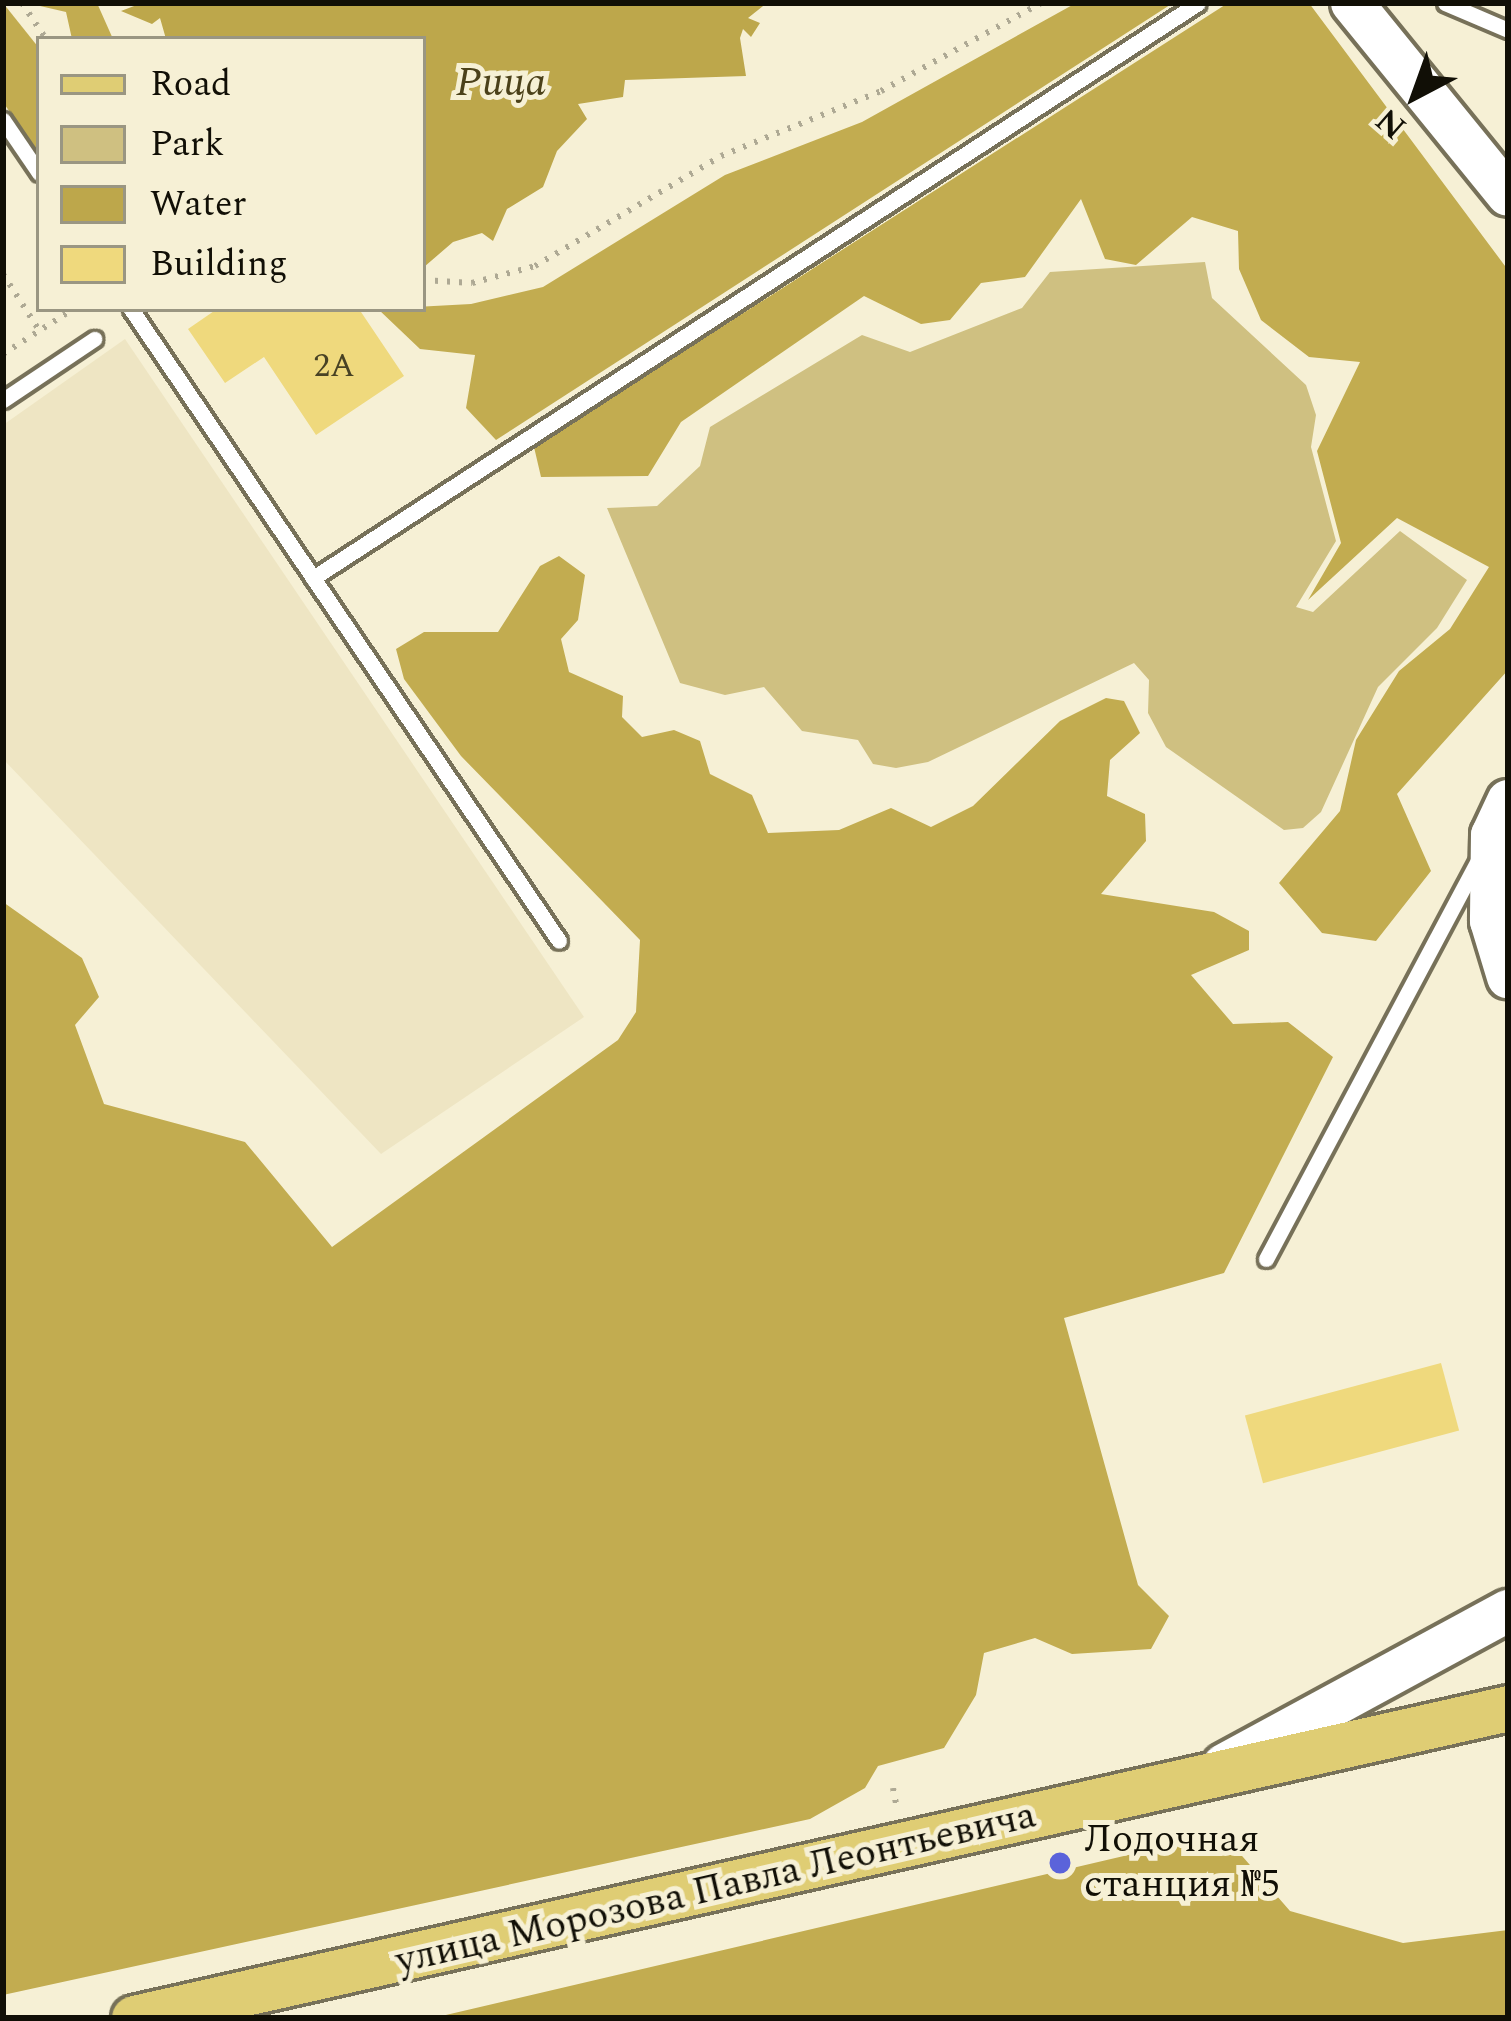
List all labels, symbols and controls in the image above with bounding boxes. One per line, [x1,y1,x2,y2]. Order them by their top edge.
legend [36,36,426,312]
north arrow [1355,36,1475,156]
text: Road [150,57,231,112]
water label: Рица [456,58,546,108]
text: N [1365,95,1418,151]
text: Park [150,117,224,172]
text: Water [150,177,247,232]
text: Building [150,237,288,292]
house number: 2А [313,347,355,387]
street label: улица Морозова Павла Леонтьевича [392,1793,1040,1985]
place label: Лодочная станция №5 [1084,1818,1280,1909]
marker: Лодочная станция №5 [1047,1850,1073,1876]

